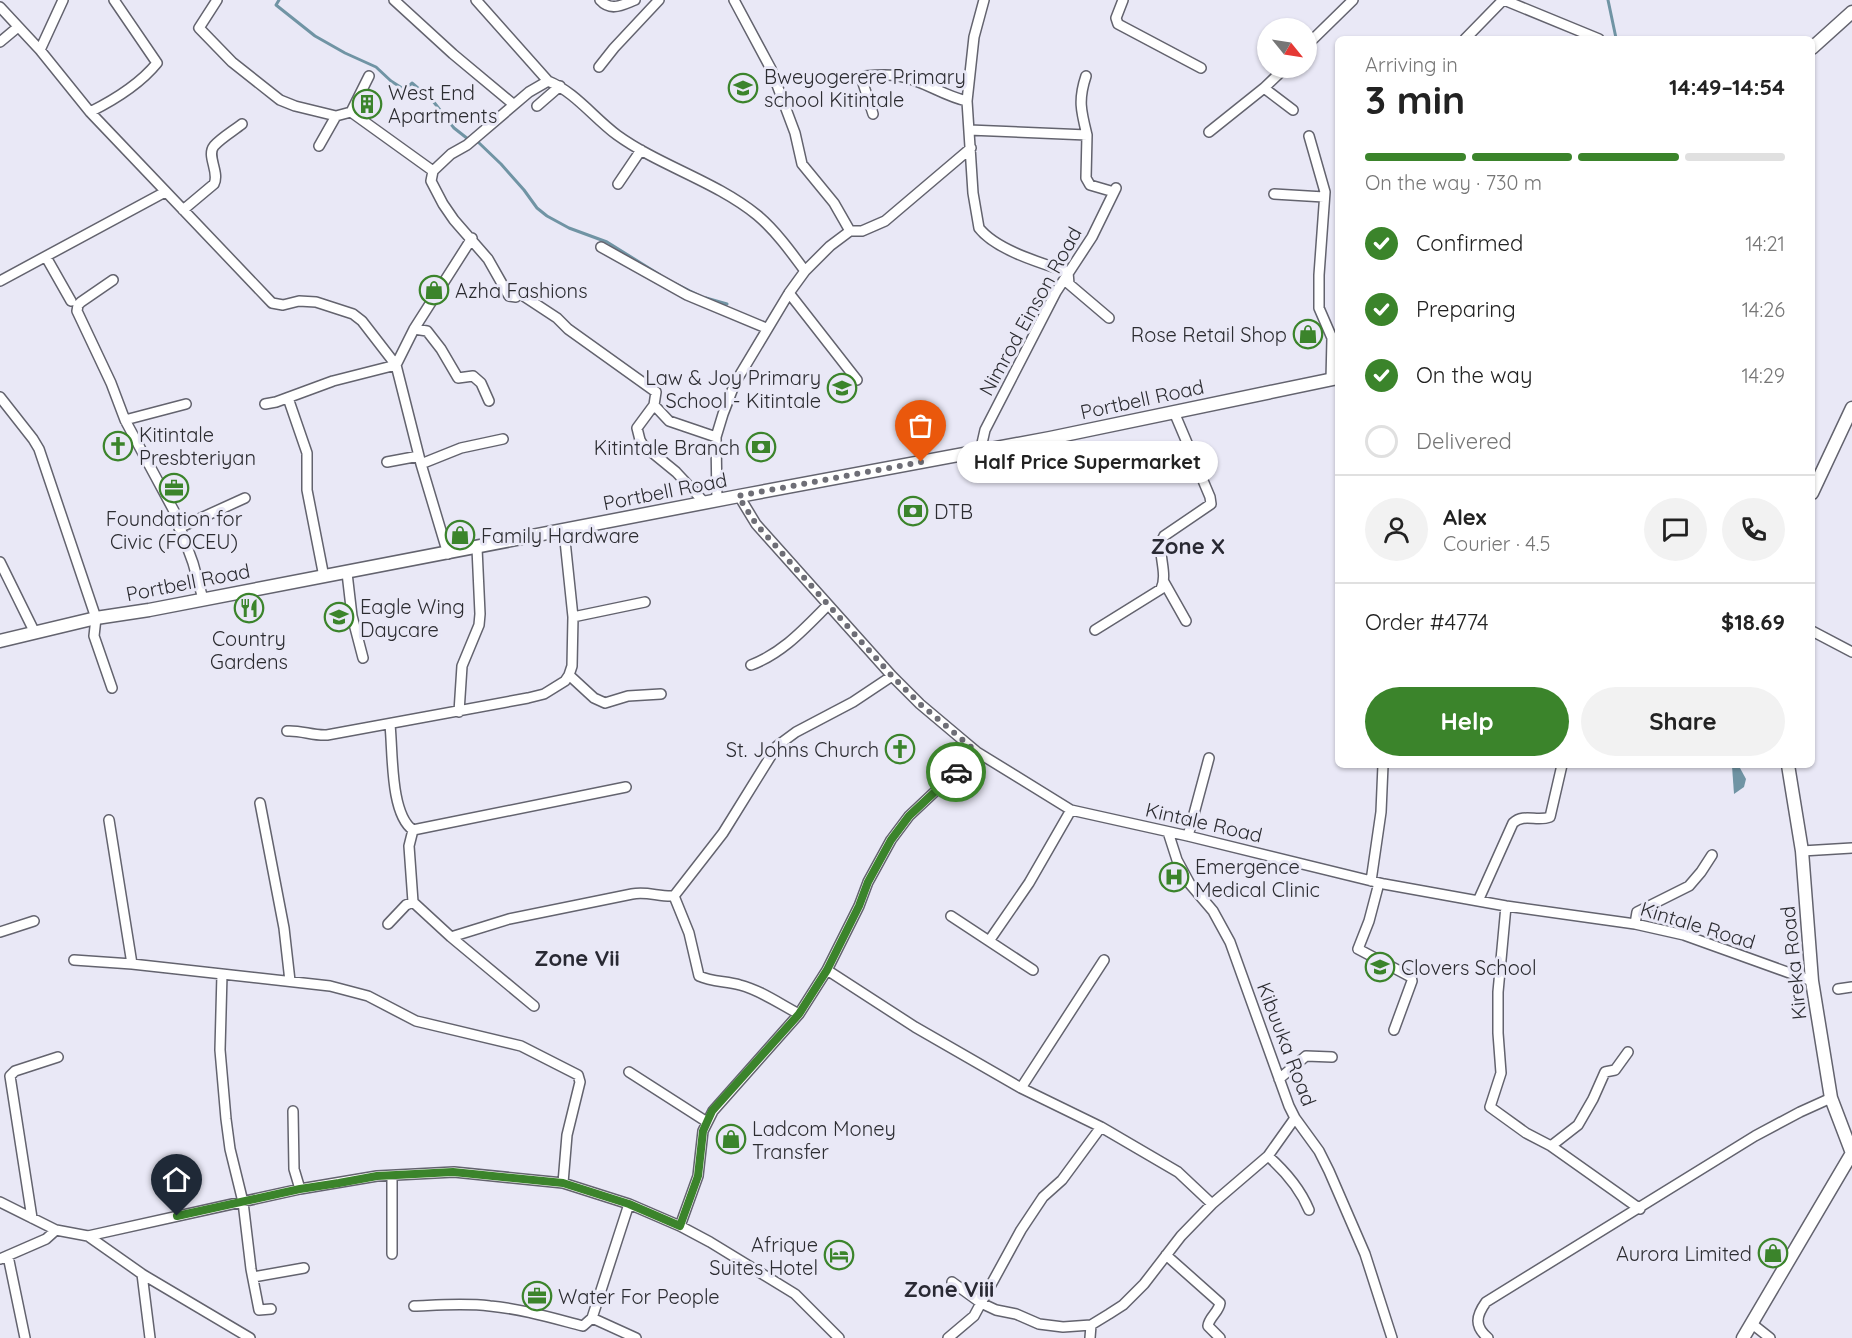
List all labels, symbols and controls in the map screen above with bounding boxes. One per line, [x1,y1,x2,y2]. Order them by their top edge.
north arrow [1257,18,1317,78]
map controls [1257,18,1317,78]
text: Arriving in [1365,52,1458,77]
place label: Bweyogerere Primary school Kitintale [764,64,966,112]
school or university icon: Bweyogerere Primary school Kitintale [727,72,759,104]
text: 14:49–14:54 [1669,73,1785,101]
text: 3 min [1365,75,1465,124]
place label: West End Apartments [388,80,497,128]
building icon: West End Apartments [351,88,383,120]
text: On the way · 730 m [1365,170,1542,195]
street label: Nimrod Einson Road [973,222,1087,400]
icon: check [1365,227,1398,260]
text: Confirmed [1416,229,1523,257]
text: 14:21 [1745,231,1785,256]
shop icon: Azha Fashions [418,274,450,306]
place label: Azha Fashions [455,278,588,303]
icon: check [1365,293,1398,326]
text: Preparing [1416,295,1516,323]
text: 14:26 [1742,297,1785,322]
shop icon: Rose Retail Shop [1292,318,1324,350]
place label: Rose Retail Shop [1131,322,1287,347]
icon: check [1365,359,1398,392]
text: On the way [1416,361,1532,389]
text: 14:29 [1741,363,1785,388]
place label: Law & Joy Primary School - Kitintale [645,365,821,413]
school or university icon: Law & Joy Primary School - Kitintale [826,372,858,404]
street label: Portbell Road [1078,374,1206,424]
pin [895,400,946,462]
icon: bag [904,409,937,442]
place label: Kitintale Presbteriyan [139,422,256,470]
text: Delivered [1416,427,1512,455]
church icon: Kitintale Presbteriyan [102,430,134,462]
bank icon: Kitintale Branch [745,431,777,463]
place label: Kitintale Branch [594,435,740,460]
callout: Half Price Supermarket [957,441,1218,483]
text: Half Price Supermarket [974,449,1201,474]
street label: Portbell Road [601,467,729,515]
office icon: Foundation for Civic (FOCEU) [158,472,190,504]
bank icon: DTB [897,495,929,527]
button: person [1365,498,1428,561]
button: chat [1644,498,1707,561]
button: phone [1722,498,1785,561]
place label: DTB [934,499,973,524]
text: Alex [1443,503,1486,531]
place label: Foundation for Civic (FOCEU) [106,506,243,554]
shop icon: Family Hardware [444,519,476,551]
place label: Family Hardware [481,523,639,548]
text: Courier · 4.5 [1443,531,1550,556]
district label: Zone X [1151,532,1225,560]
street label: Portbell Road [124,558,252,606]
restaurant icon: Country Gardens [233,592,265,624]
place label: Eagle Wing Daycare [360,594,465,642]
school or university icon: Eagle Wing Daycare [323,601,355,633]
text: Order #4774 [1365,608,1489,636]
text: $18.69 [1721,608,1785,636]
place label: Country Gardens [210,626,288,674]
button: Help [1365,687,1569,756]
button: Share [1581,687,1785,756]
church icon: St. Johns Church [884,733,916,765]
place label: St. Johns Church [726,737,879,762]
courier [926,742,986,802]
icon: car [940,756,973,789]
street label: Kintale Road [1143,796,1265,848]
place label: Emergence Medical Clinic [1195,854,1320,902]
hospital icon: Emergence Medical Clinic [1158,861,1190,893]
street label: Kintale Road [1637,896,1759,954]
street label: Kireka Road [1775,905,1811,1021]
district label: Zone Vii [534,944,620,972]
school or university icon: Clovers School [1364,951,1396,983]
place label: Clovers School [1401,955,1536,980]
street label: Kibuuka Road [1252,979,1322,1109]
place label: Ladcom Money Transfer [752,1116,896,1164]
shop icon: Ladcom Money Transfer [715,1123,747,1155]
pin [151,1154,202,1216]
icon: home [160,1163,193,1196]
place label: Afrique Suites Hotel [709,1232,818,1280]
shop icon: Aurora Limited [1757,1237,1789,1269]
hotel icon: Afrique Suites Hotel [823,1239,855,1271]
place label: Aurora Limited [1616,1241,1752,1266]
district label: Zone Viii [904,1275,994,1303]
office icon: Water For People [521,1280,553,1312]
place label: Water For People [558,1284,720,1309]

